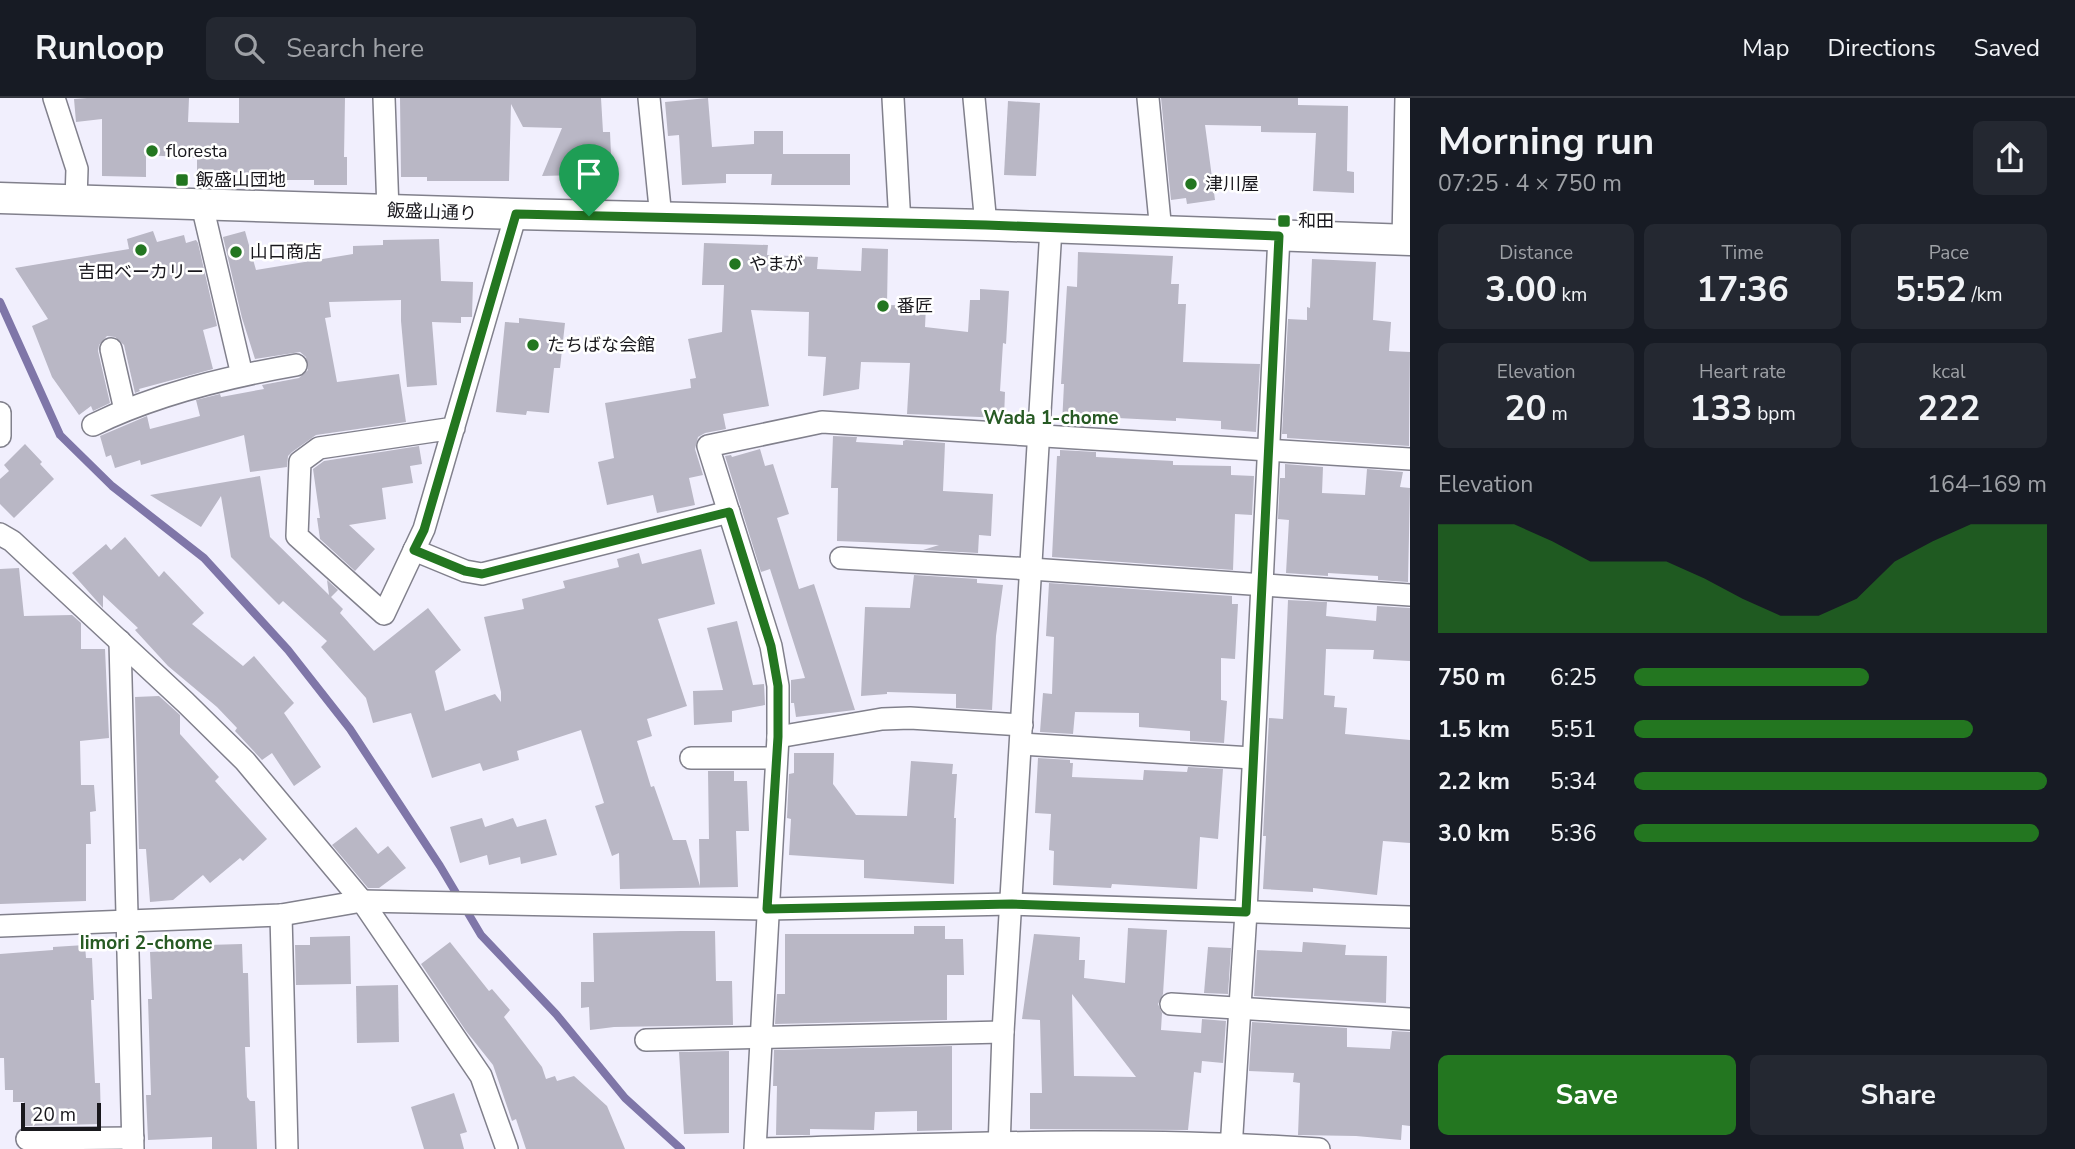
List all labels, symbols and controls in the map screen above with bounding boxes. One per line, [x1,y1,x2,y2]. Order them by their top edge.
search box [206,17,696,80]
text: Runloop [35,26,164,71]
icon: search [230,29,268,67]
text: Search here [286,31,424,66]
text: Map [1742,32,1789,64]
text: Directions [1827,32,1936,64]
text: Saved [1974,32,2040,64]
text: Morning run [1438,116,1654,167]
button: share [1973,121,2047,195]
place label: floresta [166,139,228,163]
marker: floresta [144,143,160,159]
pin [559,144,619,216]
icon: arrive [570,155,608,193]
place label: 飯盛山団地 [196,168,286,192]
text: 07:25 · 4 × 750 m [1438,168,1622,199]
marker: 飯盛山団地 [174,172,190,188]
place label: 津川屋 [1205,172,1259,196]
marker: 津川屋 [1183,176,1199,192]
street label: 飯盛山通り [387,198,477,226]
place label: 和田 [1298,209,1334,233]
marker: 和田 [1276,213,1292,229]
place label: 山口商店 [250,240,322,264]
text: Distance [1499,240,1573,266]
text: Time [1721,240,1764,266]
text: Pace [1929,240,1969,266]
marker: 吉田ベーカリー [133,242,149,258]
marker: 山口商店 [228,244,244,260]
place label: やまが [749,252,803,276]
marker: やまが [727,256,743,272]
place label: 吉田ベーカリー [78,260,204,284]
text: 3.00 [1485,266,1557,313]
text: 17:36 [1696,266,1789,313]
text: 5:52 [1895,266,1967,313]
text: km [1557,282,1587,308]
text: /km [1967,282,2003,308]
place label: 番匠 [897,294,933,318]
marker: 番匠 [875,298,891,314]
place label: たちばな会館 [547,333,655,357]
marker: たちばな会館 [525,337,541,353]
text: Elevation [1497,359,1576,385]
text: Heart rate [1699,359,1786,385]
text: kcal [1932,359,1966,385]
text: 20 [1505,385,1547,432]
text: 133 [1689,385,1752,432]
text: 222 [1917,385,1980,432]
text: m [1547,401,1568,427]
text: bpm [1752,401,1796,427]
district label: Wada 1-chome [983,405,1119,431]
text: Elevation [1438,469,1533,500]
text: 164–169 m [1927,469,2047,500]
text: 750 m [1438,662,1506,693]
text: 6:25 [1550,662,1597,693]
text: 1.5 km [1438,714,1510,745]
text: 5:51 [1550,714,1597,745]
text: 2.2 km [1438,766,1510,797]
text: 5:34 [1550,766,1597,797]
text: 3.0 km [1438,818,1510,849]
text: 5:36 [1550,818,1597,849]
district label: Iimori 2-chome [79,930,213,956]
button: Save [1438,1055,1736,1135]
button: Share [1750,1055,2047,1135]
scale bar [21,1100,102,1132]
text: 20 m [32,1102,76,1128]

